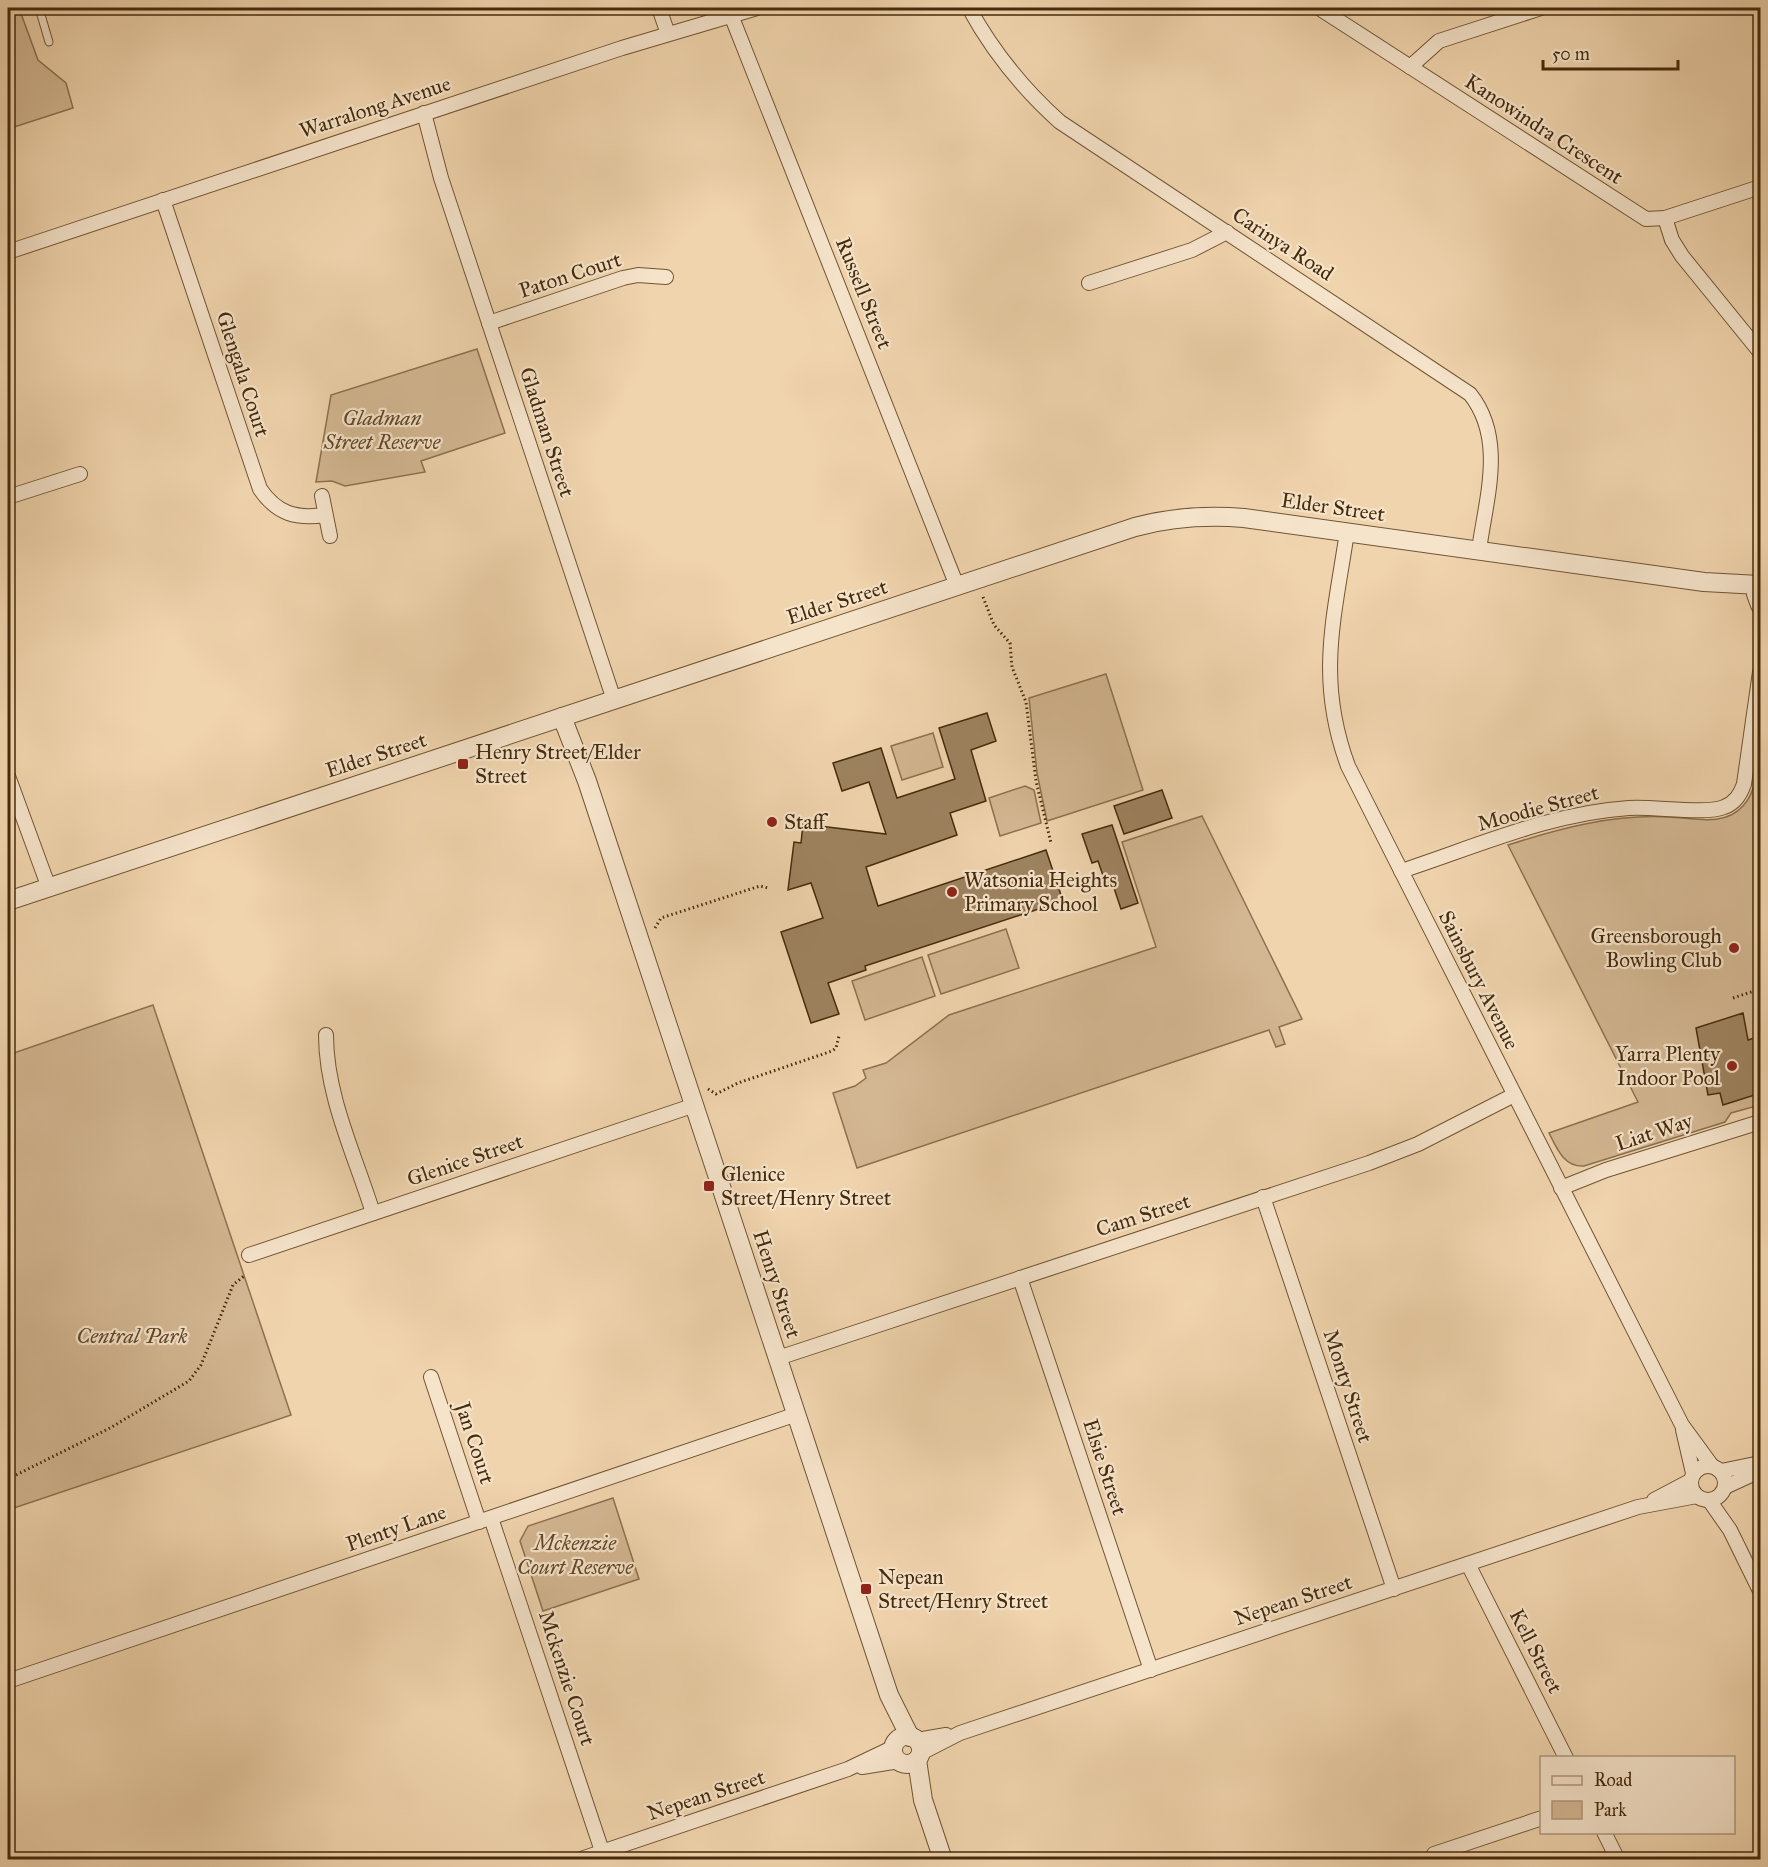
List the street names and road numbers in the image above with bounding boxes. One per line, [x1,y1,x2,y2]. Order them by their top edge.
street label: Kanowindra Crescent [1460,68,1628,190]
street label: Warralong Avenue [296,70,454,144]
street label: Carinya Road [1227,202,1339,287]
street label: Russell Street [830,233,898,353]
street label: Paton Court [516,246,625,304]
street label: Glengala Court [210,308,276,441]
street label: Gladman Street [514,364,580,501]
street label: Elder Street [1279,487,1387,527]
street label: Elder Street [783,573,891,631]
street label: Elder Street [322,726,430,784]
street label: Moodie Street [1474,779,1602,837]
street label: Sainsbury Avenue [1433,906,1525,1054]
street label: Liat Way [1612,1107,1697,1157]
street label: Glenice Street [404,1128,527,1192]
street label: Cam Street [1093,1187,1194,1242]
street label: Henry Street [747,1227,807,1342]
street label: Monty Street [1317,1326,1379,1446]
street label: Jan Court [449,1397,501,1488]
street label: Elsie Street [1077,1416,1133,1519]
street label: Plenty Lane [343,1499,450,1557]
street label: Nepean Street [1231,1569,1356,1631]
street label: Kell Street [1504,1604,1569,1698]
street label: Mckenzie Court [533,1607,601,1749]
street label: Nepean Street [644,1764,769,1826]

